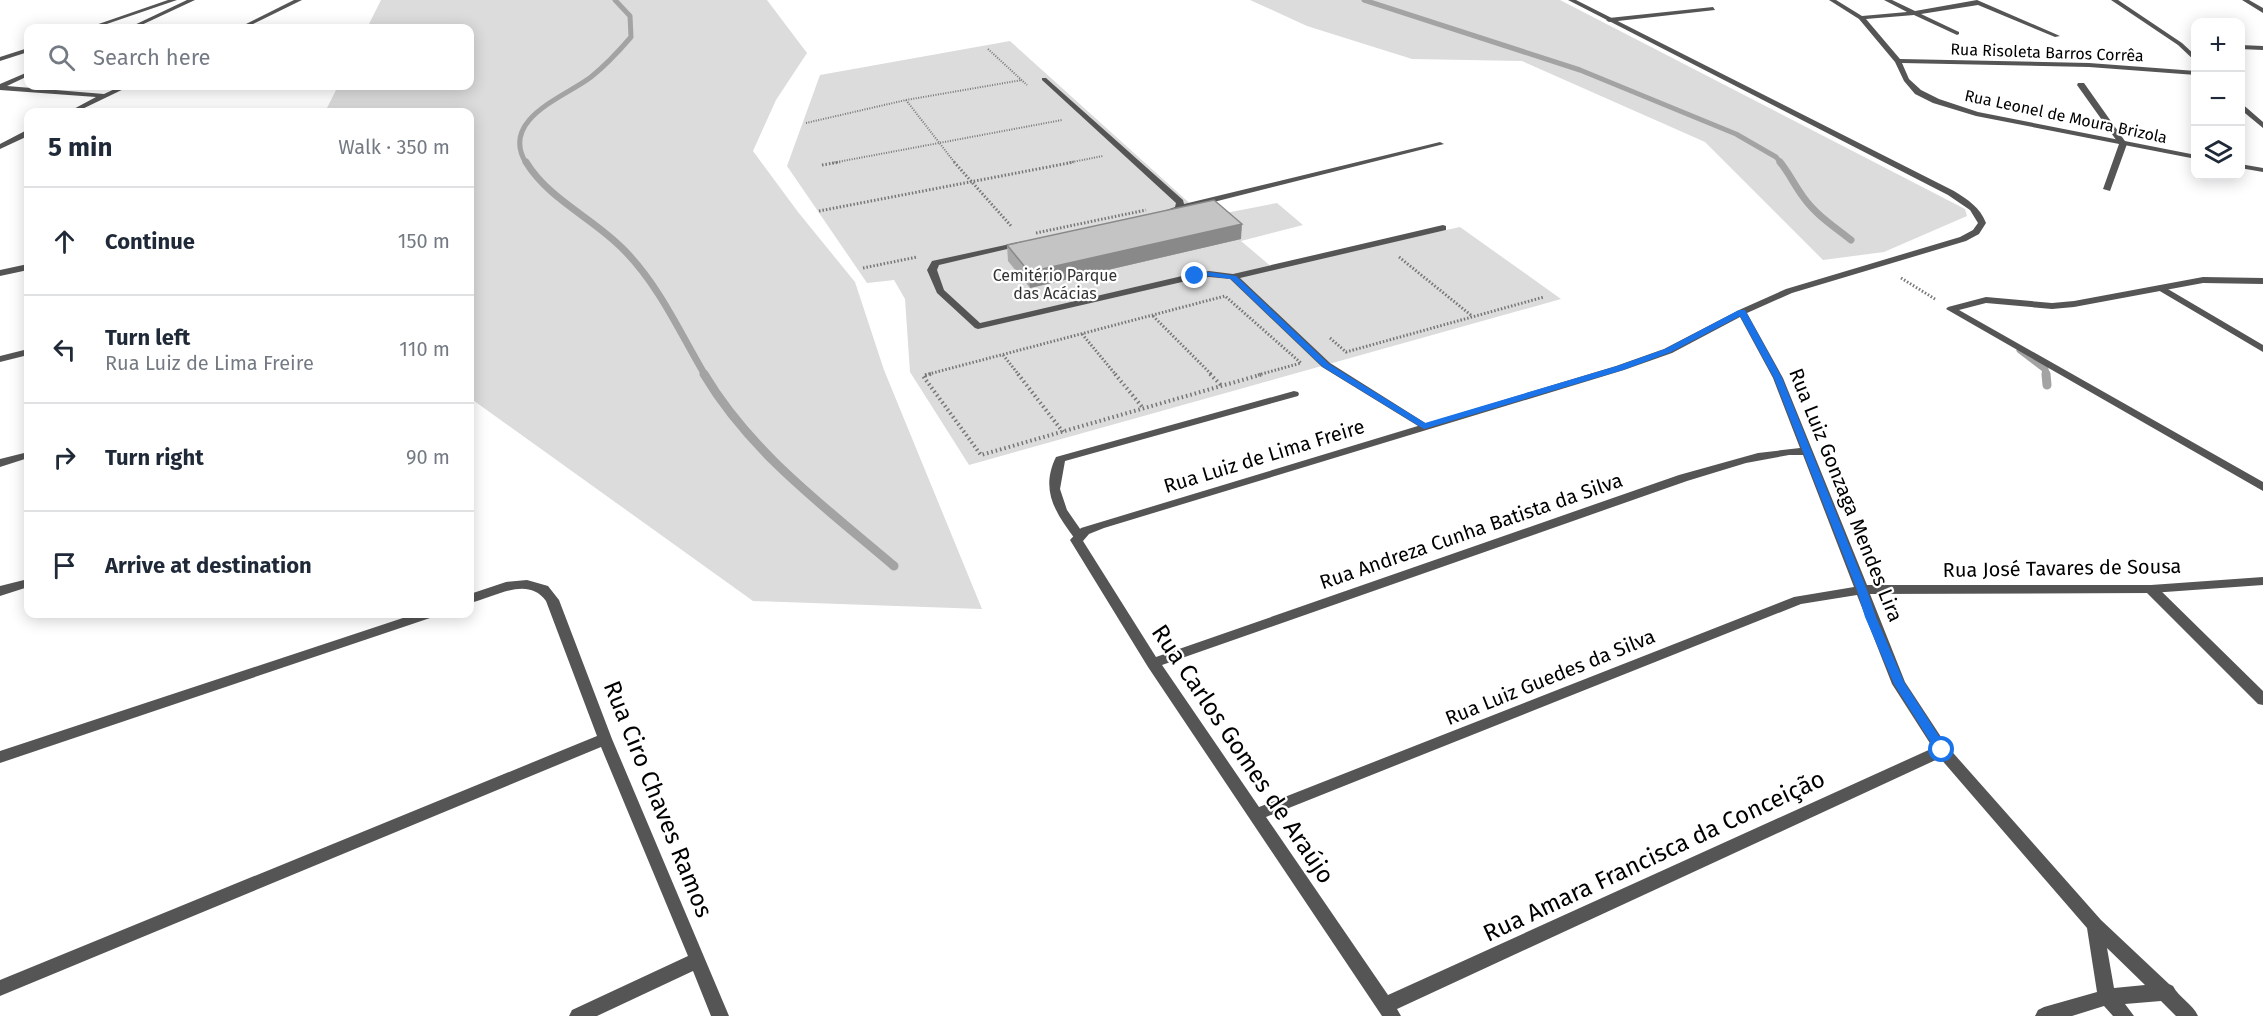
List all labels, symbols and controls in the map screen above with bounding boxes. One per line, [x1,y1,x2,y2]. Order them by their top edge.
map controls [2191,18,2245,180]
button: + [2191,18,2245,72]
search box [24,24,474,90]
street label: Rua Risoleta Barros Corrêa [1950,40,2144,65]
icon: search [45,41,78,74]
text: Search here [93,44,211,71]
button: − [2191,72,2245,126]
street label: Rua Leonel de Moura Brizola [1963,86,2169,147]
button: layers [2191,126,2245,180]
text: 5 min [48,132,112,163]
text: Walk · 350 m [338,135,450,159]
icon: ahead [48,225,81,258]
text: Continue [105,228,195,255]
text: 150 m [398,229,450,253]
route end [1181,262,1207,288]
park label: Cemitério Parque das Acácias [993,266,1117,303]
text: Turn left [105,324,190,351]
icon: left [48,333,81,366]
text: 110 m [399,337,450,361]
text: Rua Luiz de Lima Freire [105,351,314,375]
street label: Rua Luiz Gonzaga Mendes Lira [1784,365,1908,625]
street label: Rua Luiz de Lima Freire [1161,414,1367,498]
icon: right [48,441,81,474]
text: Turn right [105,444,204,471]
text: 90 m [406,445,450,469]
street label: Rua Andreza Cunha Batista da Silva [1316,468,1626,594]
icon: arrive [48,549,81,582]
text: Arrive at destination [105,552,312,579]
street label: Rua José Tavares de Sousa [1942,554,2182,582]
street label: Rua Carlos Gomes de Araújo [1146,619,1340,889]
street label: Rua Luiz Guedes da Silva [1442,624,1658,730]
street label: Rua Ciro Chaves Ramos [598,677,718,921]
route start [1928,736,1954,762]
street label: Rua Amara Francisca da Conceição [1479,764,1829,948]

